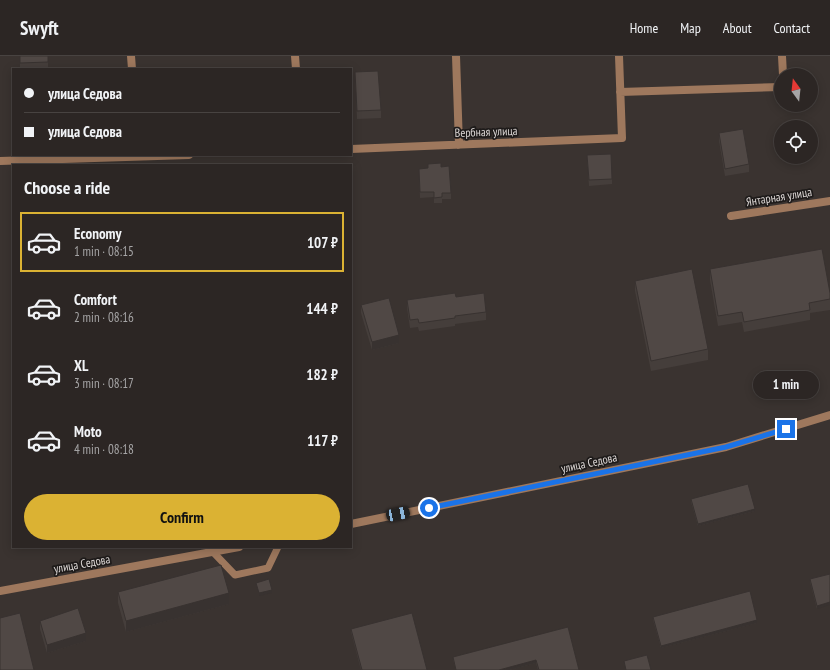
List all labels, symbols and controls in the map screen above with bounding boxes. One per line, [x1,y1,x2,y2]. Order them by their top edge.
text: Swyft [20,16,58,40]
text: Home [630,19,658,37]
text: Map [680,19,701,37]
text: About [723,19,752,37]
text: Contact [774,19,810,37]
north arrow [774,68,818,112]
map controls [774,68,818,164]
text: улица Седова [48,84,122,103]
button: locate [774,120,818,164]
text: улица Седова [48,122,122,141]
street label: Вербная улица [454,123,518,140]
text: Choose a ride [24,176,110,199]
street label: Янтарная улица [745,184,813,209]
icon: car [26,224,62,260]
text: Economy [74,224,122,243]
text: 107 ₽ [307,233,338,252]
text: 1 min · 08:15 [74,243,134,260]
icon: car [26,290,62,326]
text: Comfort [74,290,117,309]
text: 144 ₽ [306,299,338,318]
text: 2 min · 08:16 [74,309,134,326]
icon: car [26,356,62,392]
text: XL [74,356,88,375]
text: 182 ₽ [306,365,338,384]
callout: 1 min [753,371,819,399]
text: 3 min · 08:17 [74,375,134,392]
text: 1 min [773,376,799,393]
route end [777,420,795,438]
icon: car [26,422,62,458]
text: Moto [74,422,102,441]
text: 117 ₽ [307,431,338,450]
text: 4 min · 08:18 [74,441,134,458]
street label: улица Седова [559,449,619,476]
button: Confirm [24,494,340,540]
route start [420,499,438,517]
car [385,506,411,522]
street label: улица Седова [52,551,112,576]

